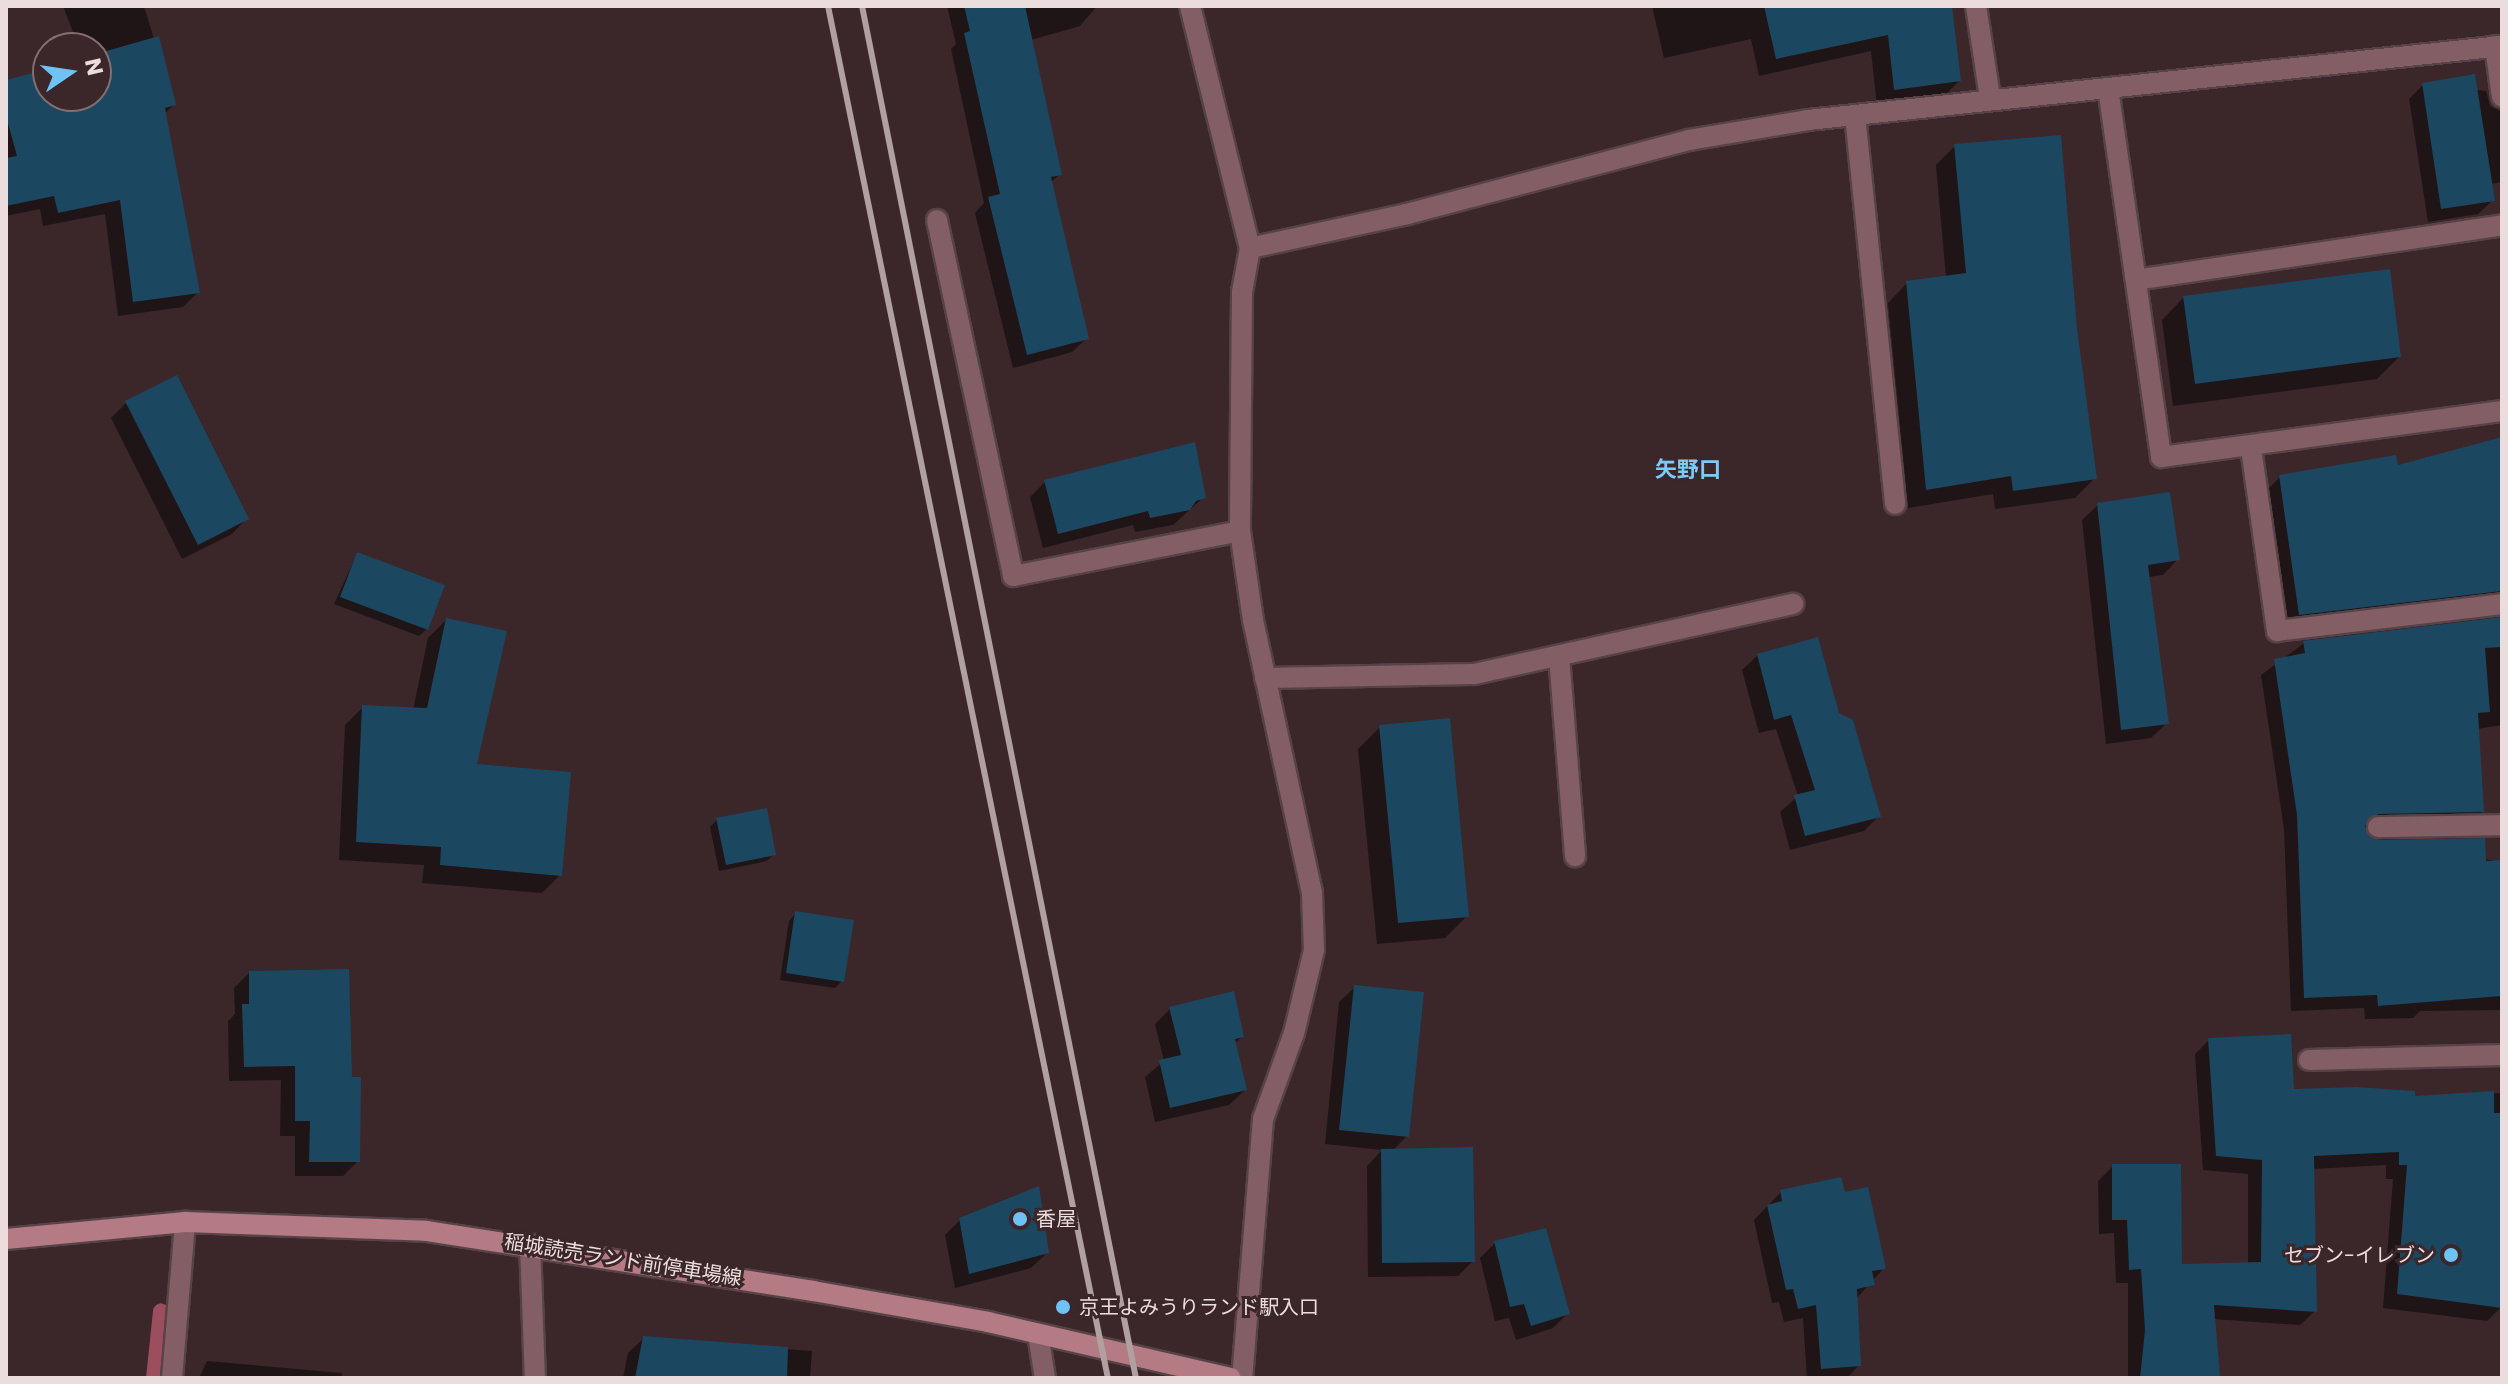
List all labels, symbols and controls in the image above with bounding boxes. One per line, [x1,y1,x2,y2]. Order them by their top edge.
north arrow [32,32,112,112]
text: N [77,55,111,78]
district label: 矢野口 [1655,457,1721,483]
place label: 香屋 [1036,1207,1076,1231]
marker: 香屋 [1011,1210,1029,1228]
street label: 稲城読売ランド前停車場線 [503,1229,743,1291]
place label: セブン-イレブン [2284,1243,2435,1267]
marker: セブン-イレブン [2442,1246,2460,1264]
place label: 京王よみうりランド駅入口 [1079,1295,1319,1319]
marker: 京王よみうりランド駅入口 [1054,1298,1072,1316]

